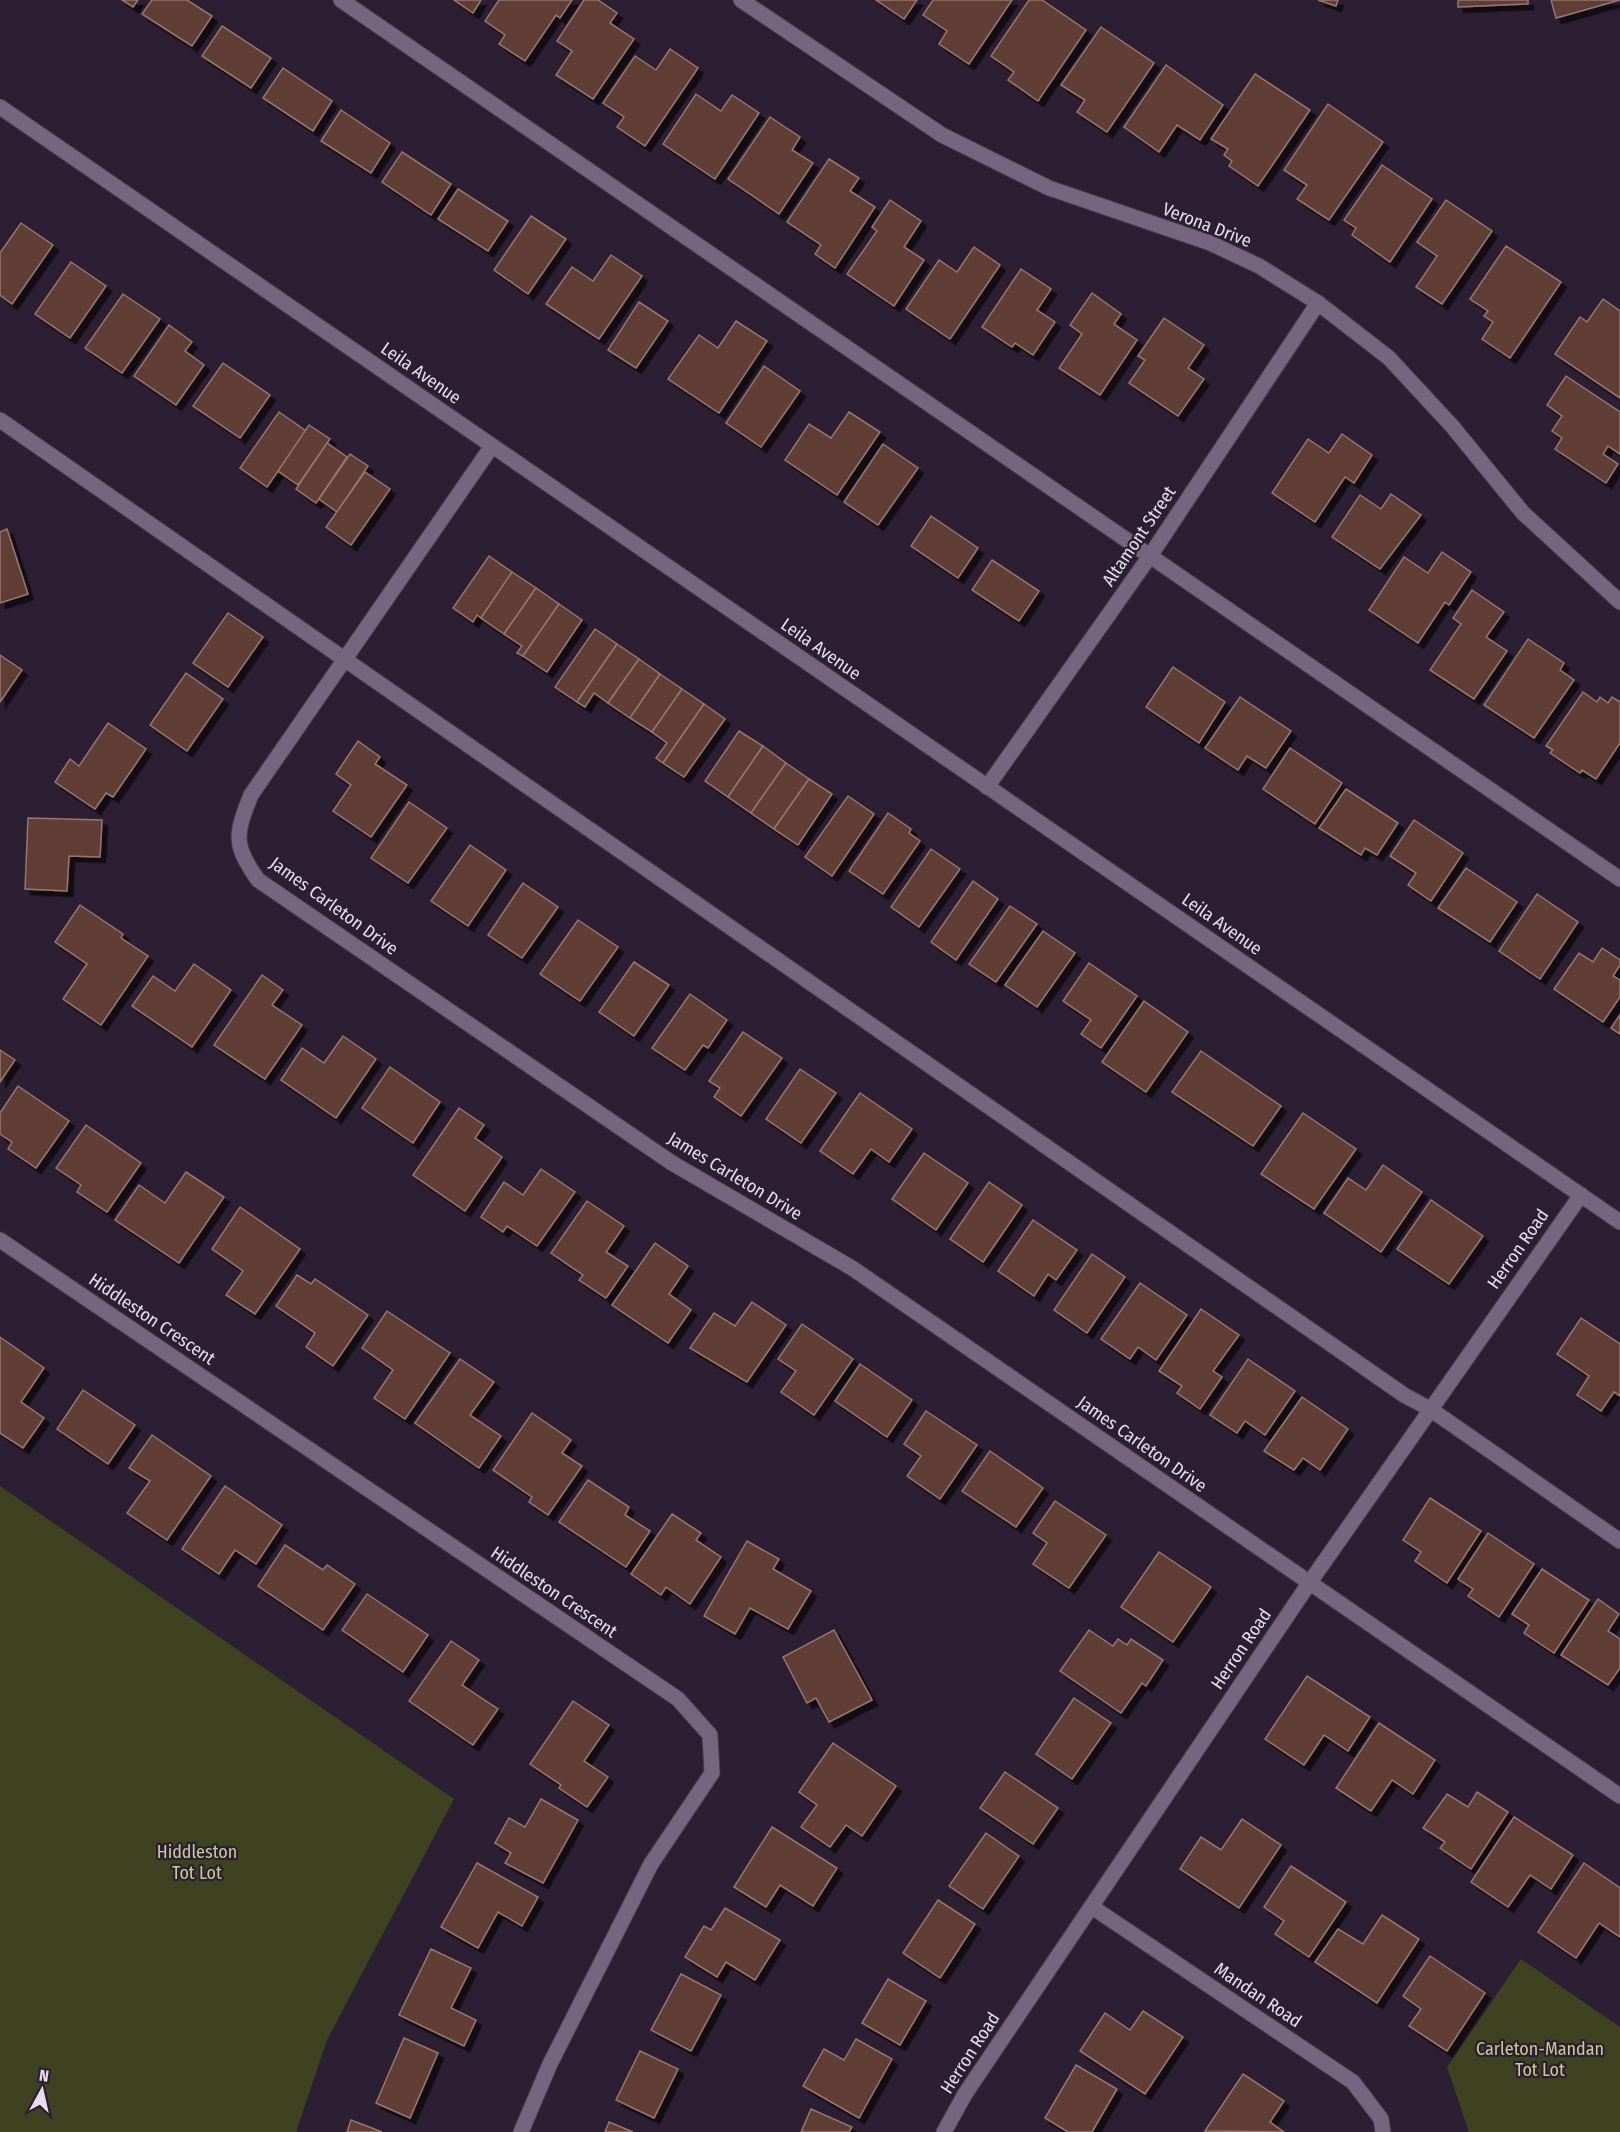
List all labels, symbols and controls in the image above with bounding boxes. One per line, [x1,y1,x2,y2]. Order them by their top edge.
street label: Verona Drive [1159,198,1255,252]
street label: Leila Avenue [377,337,465,409]
street label: Altamont Street [1097,482,1181,590]
street label: Leila Avenue [777,613,865,685]
street label: James Carleton Drive [266,852,402,960]
street label: Leila Avenue [1178,888,1266,960]
street label: James Carleton Drive [664,1127,806,1225]
street label: Herron Road [1483,1205,1553,1293]
street label: Hiddleston Crescent [85,1269,219,1369]
street label: James Carleton Drive [1073,1391,1211,1497]
street label: Hiddleston Crescent [487,1542,621,1642]
street label: Herron Road [1206,1605,1276,1693]
park label: Hiddleston Tot Lot [157,1841,237,1884]
street label: Mandan Road [1210,1958,1306,2032]
street label: Herron Road [936,2008,1004,2098]
park label: Carleton-Mandan Tot Lot [1476,2038,1604,2081]
north arrow [12,2060,72,2120]
text: N [38,2066,50,2086]

